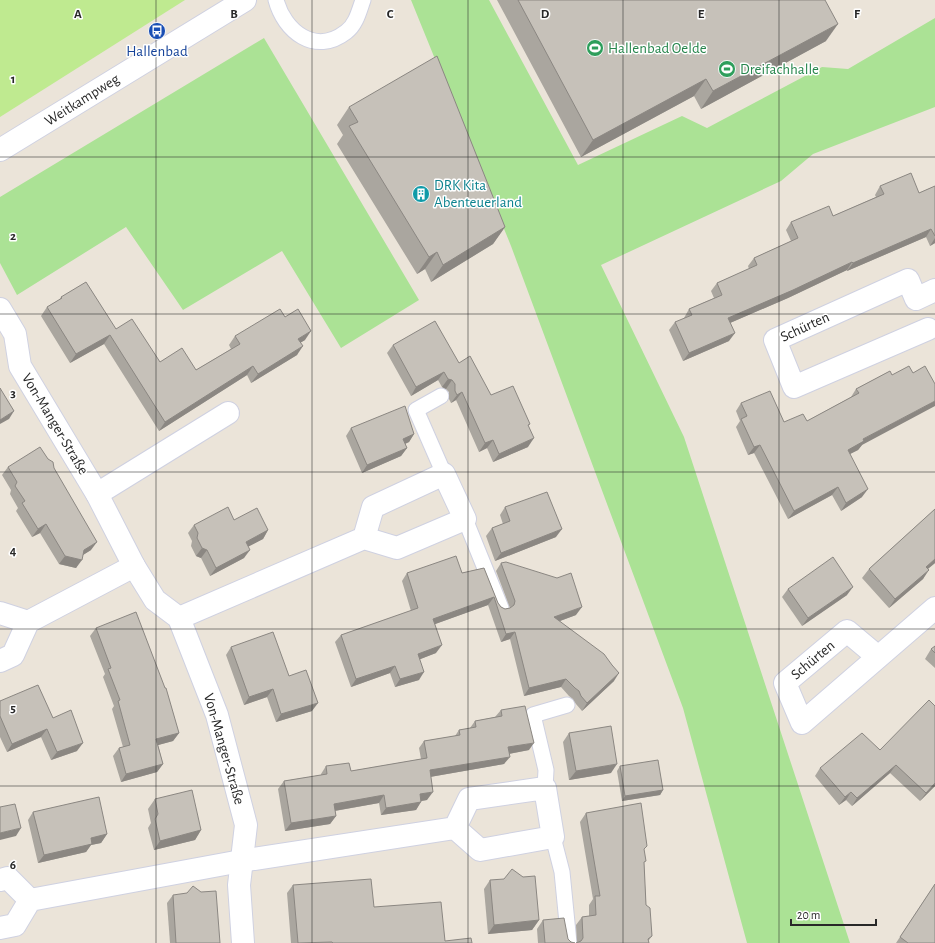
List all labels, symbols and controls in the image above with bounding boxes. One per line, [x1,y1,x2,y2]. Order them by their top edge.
text: A [74,8,82,21]
text: B [230,8,238,21]
text: C [387,8,394,21]
text: D [541,8,550,21]
text: E [698,8,705,21]
text: F [854,8,861,21]
bus stop icon: Hallenbad [147,21,167,41]
sports icon: Hallenbad Oelde [585,38,605,58]
place label: Hallenbad Oelde [608,41,707,56]
place label: Hallenbad [126,44,188,59]
sports icon: Dreifachhalle [717,59,737,79]
place label: Dreifachhalle [740,62,819,77]
street label: Weitkampweg [42,71,123,129]
text: 1 [11,73,15,86]
place label: DRK Kita Abenteuerland [434,178,522,210]
building icon: DRK Kita Abenteuerland [411,184,431,204]
text: 2 [10,230,16,243]
street label: Schürten [778,309,832,345]
street label: Von-Manger-Straße [19,371,91,477]
text: 3 [10,387,16,400]
text: 4 [10,545,17,558]
street label: Schürten [788,638,838,682]
street label: Von-Manger-Straße [201,692,247,806]
text: 5 [10,702,16,715]
text: 6 [10,859,16,872]
scale bar [791,901,876,927]
text: 20 m [797,909,820,921]

